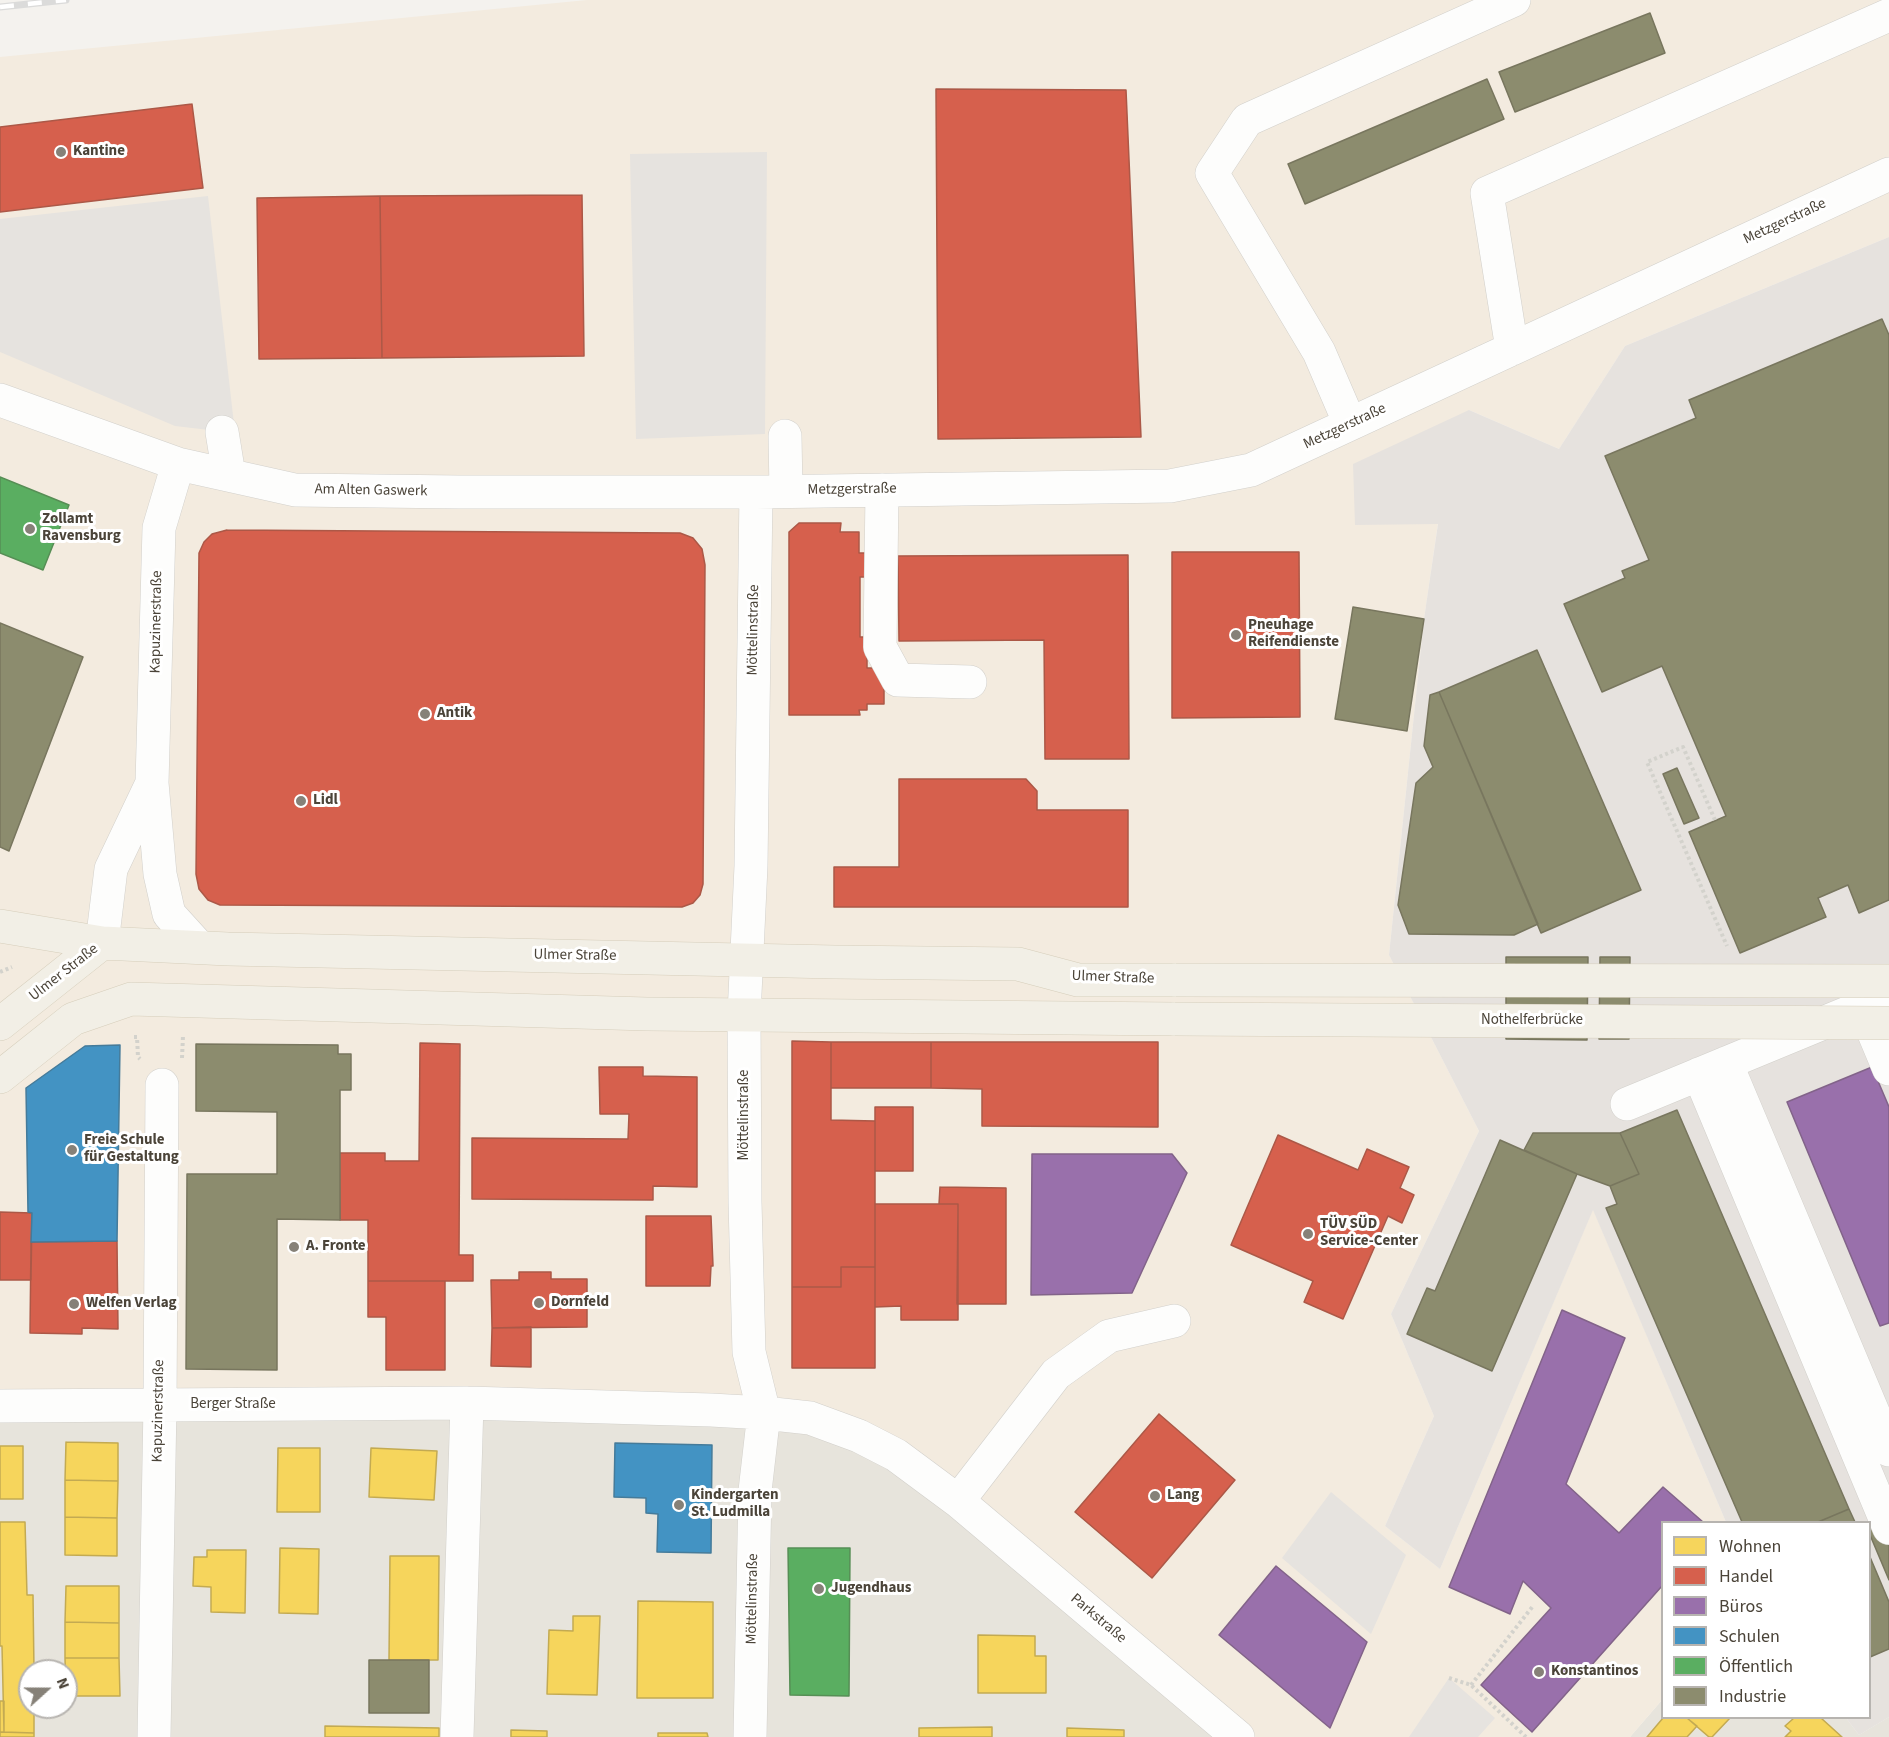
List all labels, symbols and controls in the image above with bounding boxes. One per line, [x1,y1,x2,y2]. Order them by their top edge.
place label: Kantine [73,143,125,161]
marker: Kantine [54,145,68,159]
street label: Metzgerstraße [1741,195,1829,249]
street label: Metzgerstraße [1301,400,1389,454]
street label: Metzgerstraße [807,480,897,500]
street label: Am Alten Gaswerk [314,481,428,501]
place label: Zollamt Ravensburg [42,511,121,546]
marker: Zollamt Ravensburg [23,522,37,536]
street label: Kapuzinerstraße [147,570,167,674]
street label: Möttelinstraße [744,584,764,676]
place label: Pneuhage Reifendienste [1248,617,1339,652]
marker: Pneuhage Reifendienste [1229,628,1243,642]
place label: Antik [437,705,472,723]
marker: Antik [418,707,432,721]
place label: Lidl [313,792,338,810]
marker: Lidl [294,794,308,808]
street label: Ulmer Straße [26,940,102,1006]
street label: Ulmer Straße [533,946,617,966]
street label: Ulmer Straße [1071,968,1155,988]
street label: Nothelferbrücke [1481,1012,1583,1030]
street label: Möttelinstraße [736,1069,754,1161]
place label: Freie Schule für Gestaltung [84,1132,179,1167]
marker: Freie Schule für Gestaltung [65,1143,79,1157]
place label: TÜV SÜD Service-Center [1320,1216,1418,1251]
marker: TÜV SÜD Service-Center [1301,1227,1315,1241]
place label: A. Fronte [306,1238,366,1256]
marker: A. Fronte [287,1240,301,1254]
place label: Dornfeld [551,1294,609,1312]
place label: Welfen Verlag [86,1295,177,1313]
marker: Dornfeld [532,1296,546,1310]
marker: Welfen Verlag [67,1297,81,1311]
street label: Kapuzinerstraße [149,1359,169,1463]
street label: Berger Straße [190,1396,276,1414]
place label: Kindergarten St. Ludmilla [691,1487,779,1522]
place label: Lang [1167,1487,1199,1505]
marker: Lang [1148,1489,1162,1503]
marker: Kindergarten St. Ludmilla [672,1498,686,1512]
legend [1661,1521,1871,1719]
text: Wohnen [1719,1534,1781,1559]
street label: Möttelinstraße [743,1553,763,1645]
text: Handel [1719,1564,1773,1589]
place label: Jugendhaus [831,1580,911,1598]
marker: Jugendhaus [812,1582,826,1596]
street label: Parkstraße [1066,1590,1130,1648]
text: Büros [1719,1594,1763,1619]
text: Schulen [1719,1624,1780,1649]
text: Öffentlich [1719,1654,1793,1679]
north arrow [18,1659,78,1719]
place label: Konstantinos [1551,1663,1638,1681]
marker: Konstantinos [1532,1665,1546,1679]
text: N [51,1674,75,1692]
text: Industrie [1719,1684,1786,1709]

